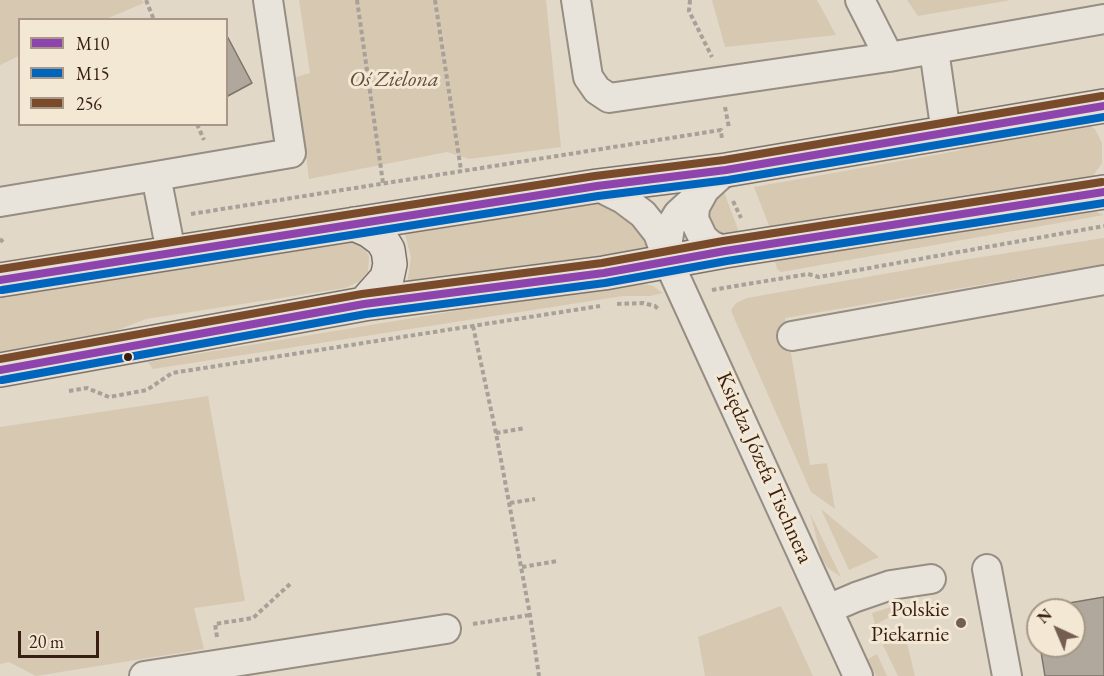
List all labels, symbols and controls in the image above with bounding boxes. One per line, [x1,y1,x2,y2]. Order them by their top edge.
legend [18,18,228,126]
text: M10 [76,32,110,55]
text: M15 [76,62,110,85]
park label: Oś Zielona [349,67,439,93]
text: 256 [76,92,102,115]
unlabelled marker [122,351,134,363]
street label: Księdza Józefa Tischnera [710,368,818,568]
place label: Polskie Piekarnie [871,597,949,648]
north arrow [1026,598,1086,658]
text: N [1033,604,1056,628]
marker: Polskie Piekarnie [954,616,968,630]
scale bar [21,619,102,657]
text: 20 m [29,630,64,653]

